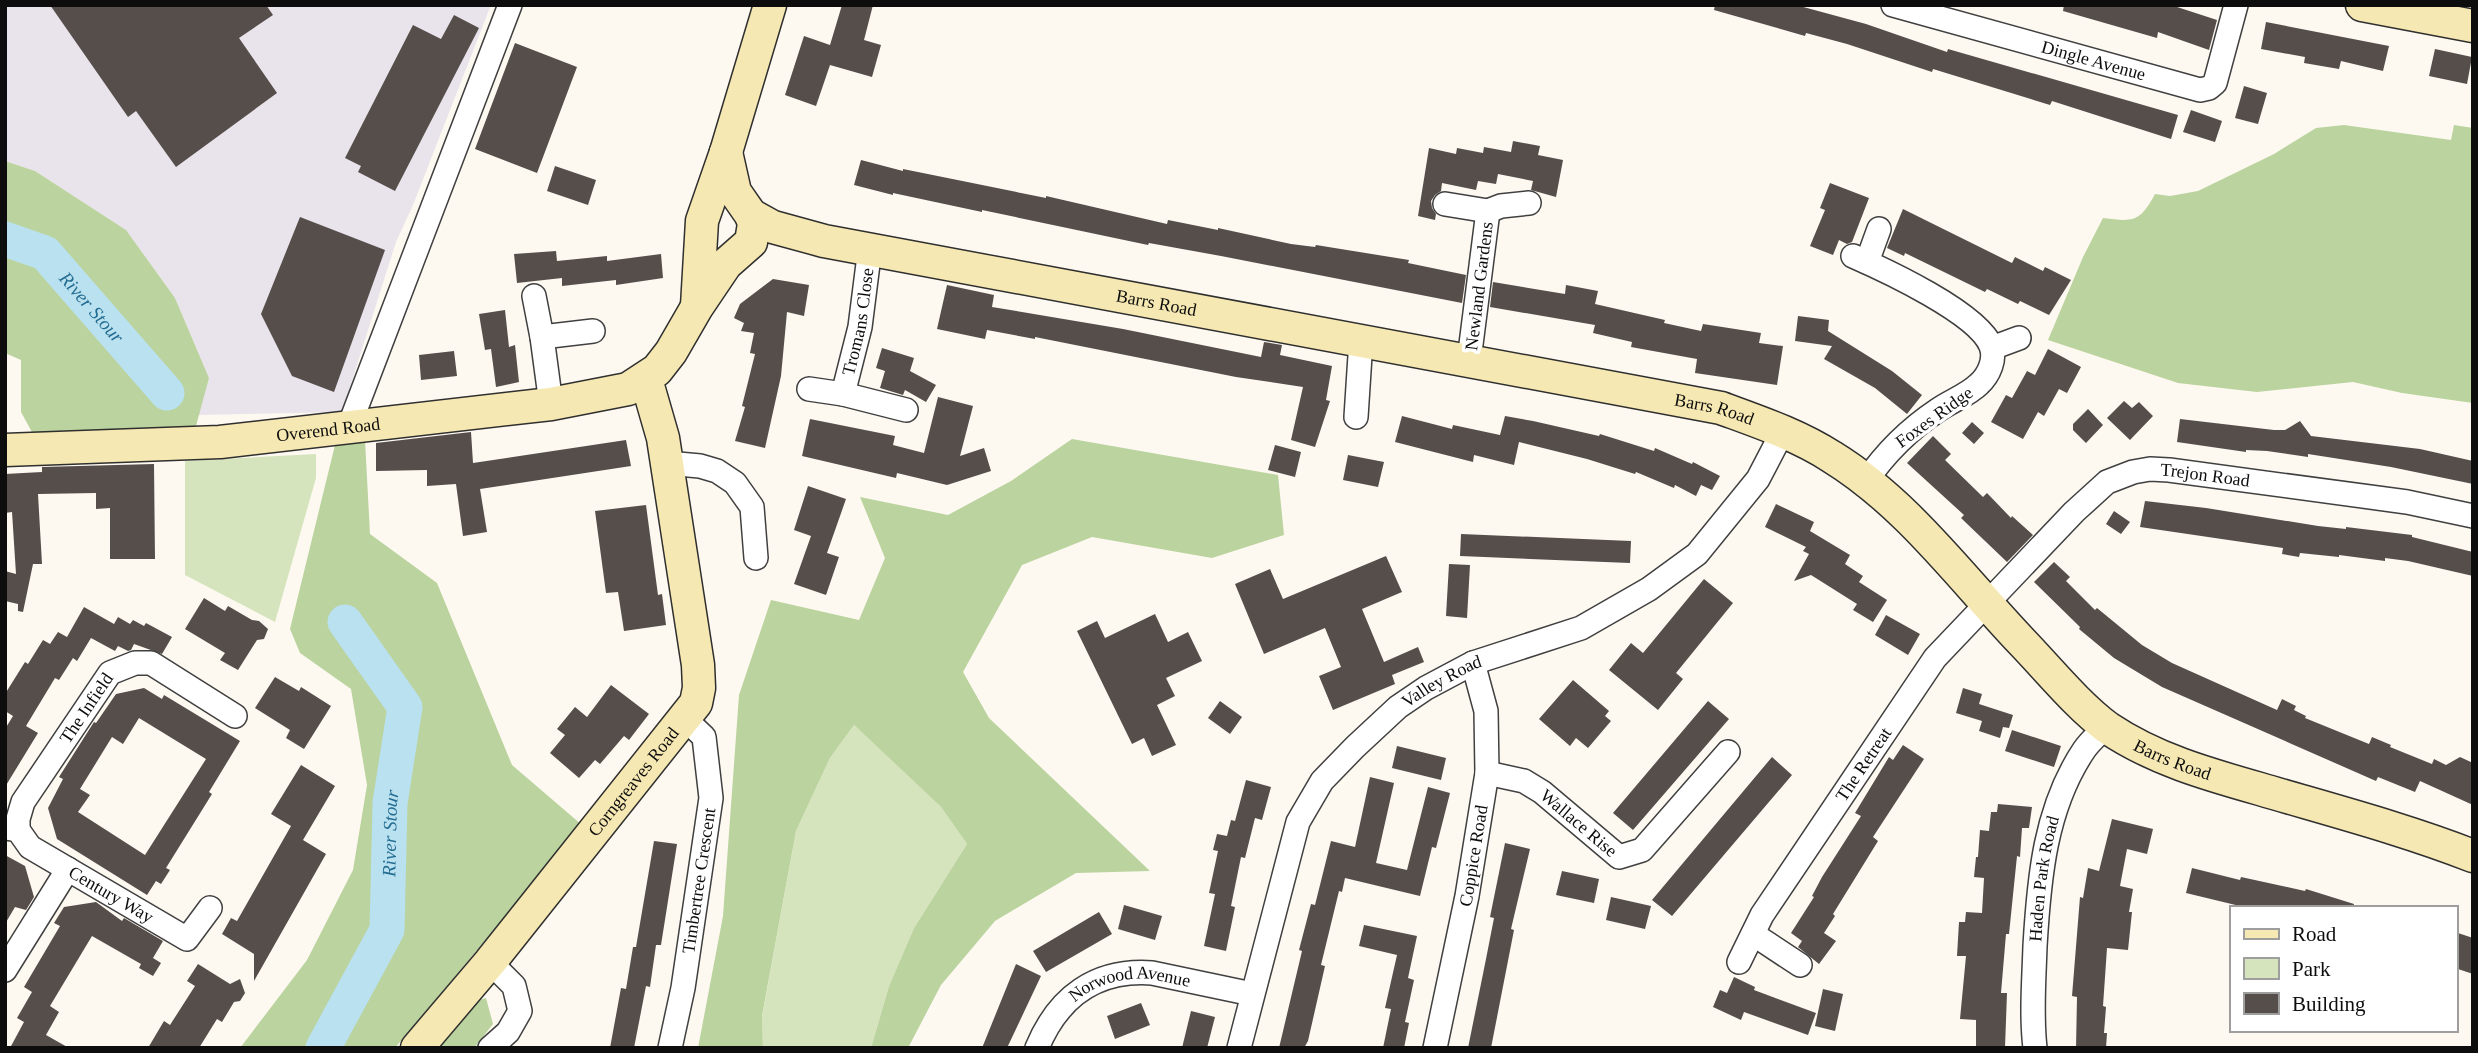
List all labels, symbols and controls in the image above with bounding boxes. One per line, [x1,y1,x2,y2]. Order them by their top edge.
street label: Dingle Avenue [2039,37,2148,84]
street label: Newland Gardens [1461,221,1497,351]
water label: River Stour [54,267,129,348]
street label: Tromans Close [838,267,877,378]
street label: Barrs Road [1114,286,1198,320]
street label: Foxes Ridge [1892,382,1976,452]
street label: Barrs Road [1673,390,1757,429]
street label: Overend Road [275,414,381,445]
street label: Trejon Road [2160,460,2251,491]
street label: Valley Road [1398,651,1484,712]
street label: The Infield [56,669,117,747]
street label: Corngreaves Road [584,723,683,840]
street label: The Retreat [1832,724,1895,805]
street label: Barrs Road [2130,735,2214,784]
street label: Wallace Rise [1536,785,1621,861]
water label: River Stour [378,788,403,878]
street label: Coppice Road [1455,804,1492,908]
street label: Timbertree Crescent [678,806,719,955]
street label: Haden Park Road [2025,813,2063,942]
street label: Century Way [65,862,157,927]
legend [2230,906,2457,1032]
text: Road [2292,922,2337,946]
text: Park [2292,957,2331,981]
street label: Norwood Avenue [1065,962,1192,1006]
text: Building [2292,992,2366,1016]

